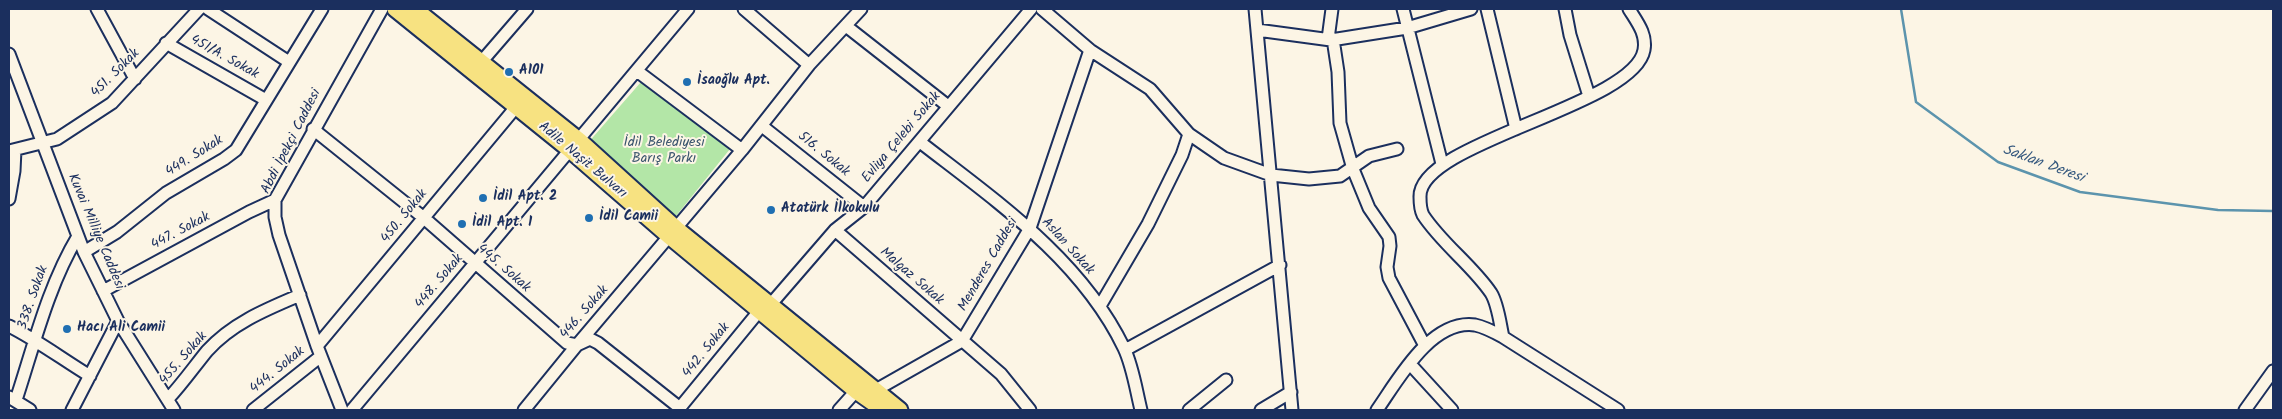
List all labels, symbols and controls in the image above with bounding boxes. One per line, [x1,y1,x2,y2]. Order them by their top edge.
street label: 451/A. Sokak [187,32,261,84]
street label: 451. Sokak [88,46,144,102]
place label: A101 [519,64,543,80]
marker: A101 [503,66,515,78]
place label: İsaoğlu Apt. [697,74,770,90]
marker: İsaoğlu Apt. [681,76,693,88]
street label: Abdi İpekçi Caddesi [258,87,326,197]
street label: Evliya Çelebi Sokak [859,89,945,187]
street label: Adile Naşit Bulvarı [534,119,630,203]
street label: 516. Sokak [794,129,852,181]
street label: 449. Sokak [163,133,227,181]
park label: İdil Belediyesi Barış Parkı [623,136,705,168]
water label: Saklan Deresi [2000,142,2086,188]
street label: Kuvai Milliye Caddesi [63,172,127,292]
street label: 450. Sokak [378,187,432,247]
place label: İdil Apt. 2 [493,190,557,206]
marker: İdil Apt. 2 [477,192,489,204]
place label: Atatürk İlkokulu [781,202,879,218]
marker: Atatürk İlkokulu [765,204,777,216]
street label: 447. Sokak [149,209,213,255]
place label: İdil Camii [599,210,658,226]
marker: İdil Camii [583,212,595,224]
street label: Menderes Caddesi [955,215,1023,315]
street label: Aslan Sokak [1037,215,1097,279]
place label: İdil Apt. 1 [472,216,532,232]
marker: İdil Apt. 1 [456,218,468,230]
street label: 445. Sokak [473,241,533,297]
street label: Malgaz Sokak [875,245,947,309]
street label: 448. Sokak [412,251,468,313]
street label: 338. Sokak [15,264,53,332]
street label: 446. Sokak [557,283,613,343]
street label: 442. Sokak [680,320,734,382]
place label: Hacı Ali Camii [77,321,165,337]
marker: Hacı Ali Camii [61,323,73,335]
street label: 455. Sokak [156,329,212,389]
street label: 444. Sokak [247,344,309,398]

